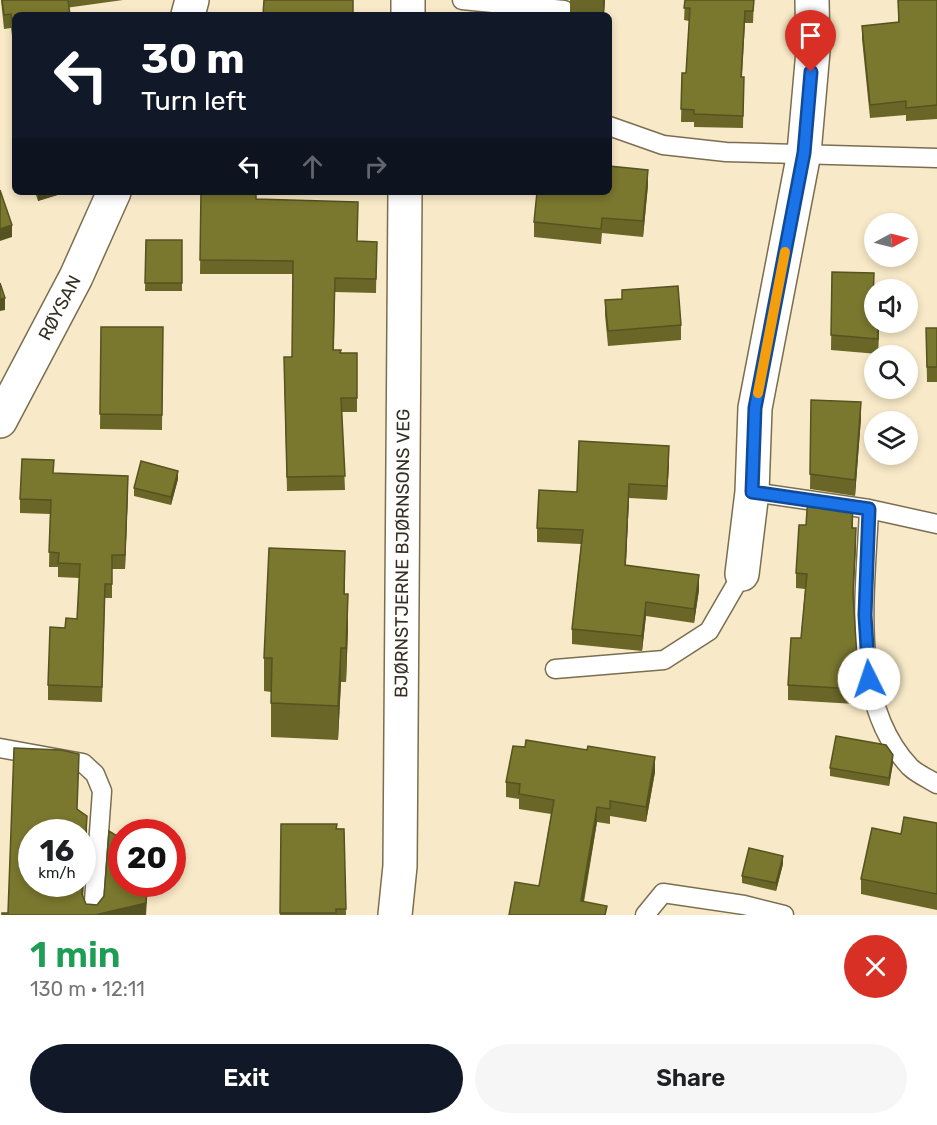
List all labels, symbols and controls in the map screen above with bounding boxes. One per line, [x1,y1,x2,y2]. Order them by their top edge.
pin [785,10,836,72]
icon: arrive [794,19,827,52]
text: 30 m [141,34,245,84]
icon: left [42,36,120,114]
text: Turn left [141,85,246,117]
icon: left [233,150,266,183]
icon: ahead [296,150,329,183]
icon: right [359,150,392,183]
north arrow [864,213,918,267]
map controls [864,213,918,465]
street label: RØYSAN [34,272,86,344]
button: sound [864,279,918,333]
button: search [864,345,918,399]
street label: BJØRNSTJERNE BJØRNSONS VEG [390,409,414,698]
button: layers [864,411,918,465]
position arrow [837,647,901,711]
speed limit sign: 20 [108,819,186,897]
text: 16 [40,833,74,869]
text: km/h [38,864,76,882]
text: 1 min [30,933,121,976]
button: close [844,935,907,998]
text: 130 m · 12:11 [30,977,145,1001]
button: Exit [30,1044,463,1113]
button: Share [475,1044,907,1113]

